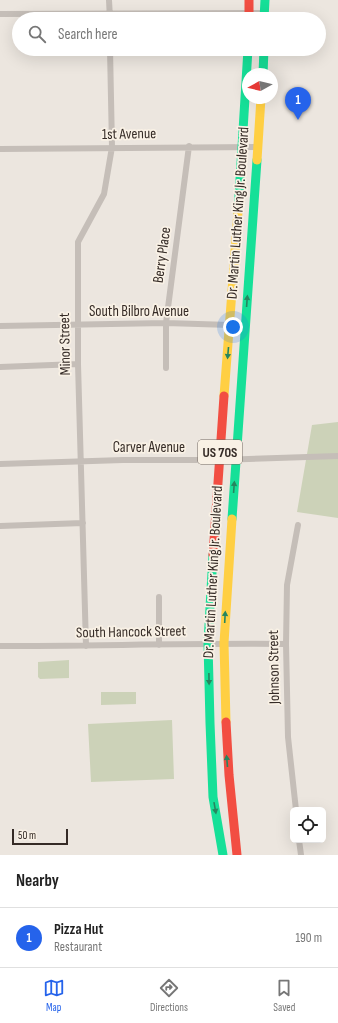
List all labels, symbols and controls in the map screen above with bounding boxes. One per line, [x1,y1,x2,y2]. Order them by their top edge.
search box [12,12,326,56]
icon: search [26,23,48,45]
text: Search here [58,25,118,44]
north arrow [242,68,278,104]
pin: 1 [285,87,311,120]
street label: 1st Avenue [102,124,156,144]
street label: Dr. Martin Luther King Jr. Boulevard [223,126,253,300]
street label: Berry Place [149,226,175,284]
one-way arrow [244,294,250,307]
street label: South Bilbro Avenue [89,302,189,321]
street label: Minor Street [55,312,75,376]
your location [223,317,243,337]
one-way arrow [224,347,231,359]
street label: Carver Avenue [113,438,185,457]
road number: US 70S [198,440,242,464]
one-way arrow [230,481,237,493]
street label: Dr. Martin Luther King Jr. Boulevard [199,485,227,659]
one-way arrow [222,611,229,623]
street label: South Hancock Street [76,622,187,642]
street label: Johnson Street [264,629,284,705]
one-way arrow [206,673,212,686]
one-way arrow [224,754,231,767]
one-way arrow [212,802,218,815]
map controls [290,807,326,843]
button: locate [290,807,326,843]
scale bar [12,827,68,846]
text: 50 m [18,829,36,842]
text: Nearby [16,871,59,891]
text: Pizza Hut [54,920,103,939]
text: 1 [26,930,32,946]
text: 190 m [295,930,322,946]
text: Restaurant [54,939,102,955]
tab: Map [43,977,65,1014]
tab: Directions [150,977,188,1014]
tab: Saved [273,977,295,1014]

